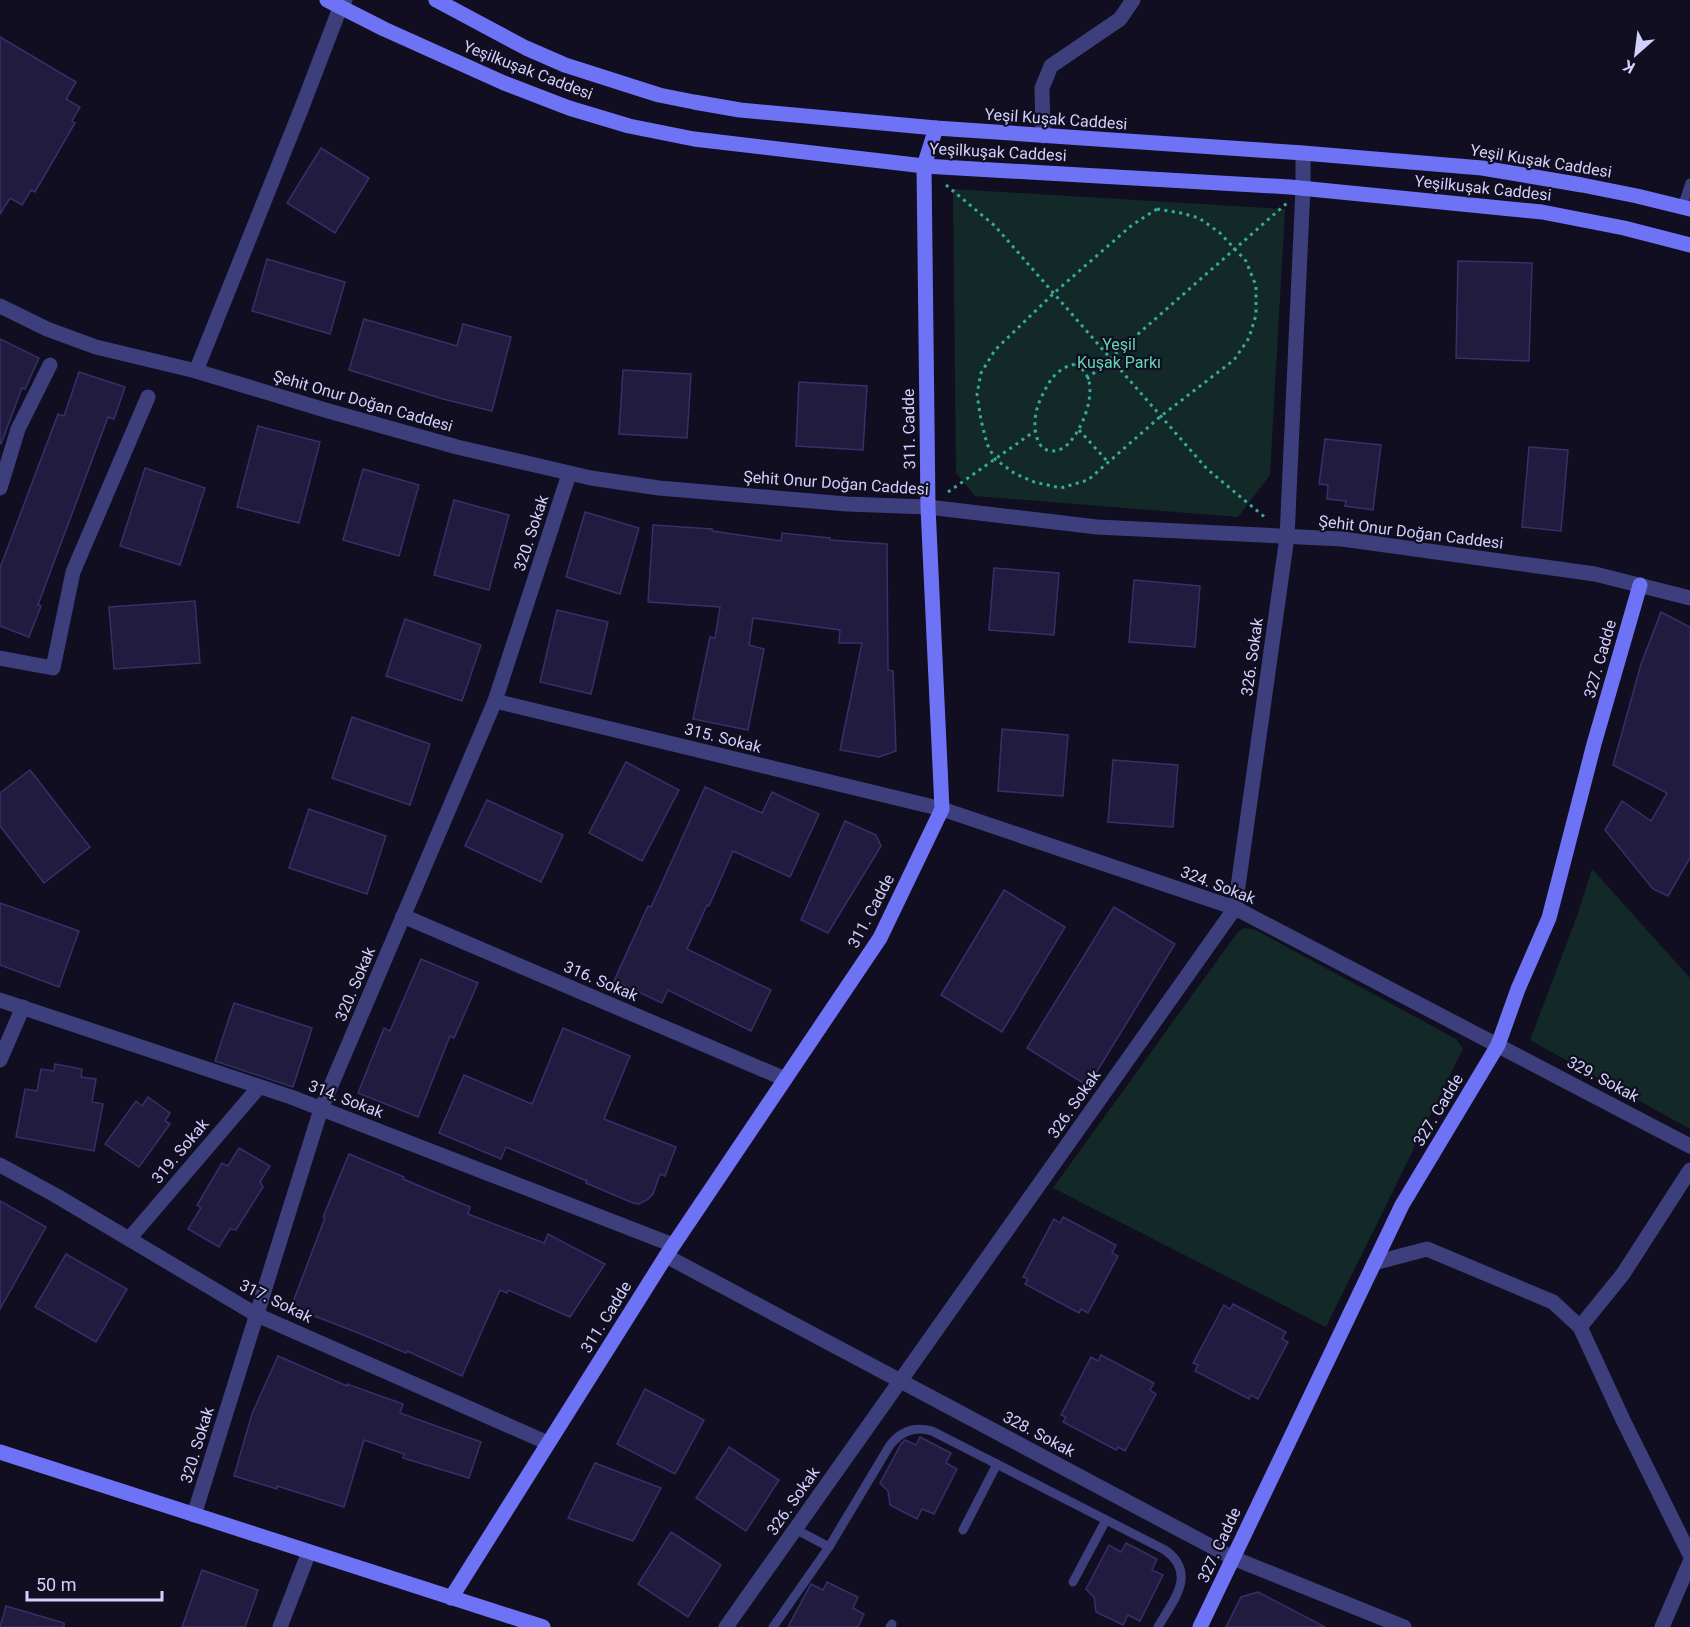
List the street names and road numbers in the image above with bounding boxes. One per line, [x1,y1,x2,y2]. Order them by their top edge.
street label: Yeşilkuşak Caddesi [460,37,596,103]
street label: Yeşil Kuşak Caddesi [984,105,1128,133]
street label: Yeşilkuşak Caddesi [929,139,1067,165]
street label: Yeşil Kuşak Caddesi [1469,140,1613,182]
street label: Yeşilkuşak Caddesi [1414,171,1552,205]
street label: Şehit Onur Doğan Caddesi [271,366,455,436]
street label: 311. Cadde [899,388,919,470]
street label: Şehit Onur Doğan Caddesi [743,467,929,499]
street label: 320. Sokak [510,492,552,573]
street label: Şehit Onur Doğan Caddesi [1318,511,1504,553]
street label: 326. Sokak [1237,616,1267,697]
street label: 327. Cadde [1580,618,1620,700]
street label: 315. Sokak [683,719,764,757]
street label: 324. Sokak [1178,862,1259,908]
street label: 311. Cadde [844,871,898,951]
street label: 320. Sokak [331,943,379,1024]
street label: 316. Sokak [561,957,642,1005]
street label: 329. Sokak [1564,1052,1643,1106]
street label: 326. Sokak [1044,1066,1105,1142]
street label: 327. Cadde [1409,1070,1467,1150]
street label: 314. Sokak [306,1076,387,1122]
street label: 319. Sokak [147,1114,213,1187]
street label: 317. Sokak [236,1275,316,1327]
street label: 311. Cadde [577,1278,635,1356]
street label: 320. Sokak [176,1404,218,1485]
street label: 328. Sokak [1000,1407,1079,1461]
street label: 326. Sokak [763,1463,824,1539]
street label: 327. Cadde [1193,1504,1245,1586]

